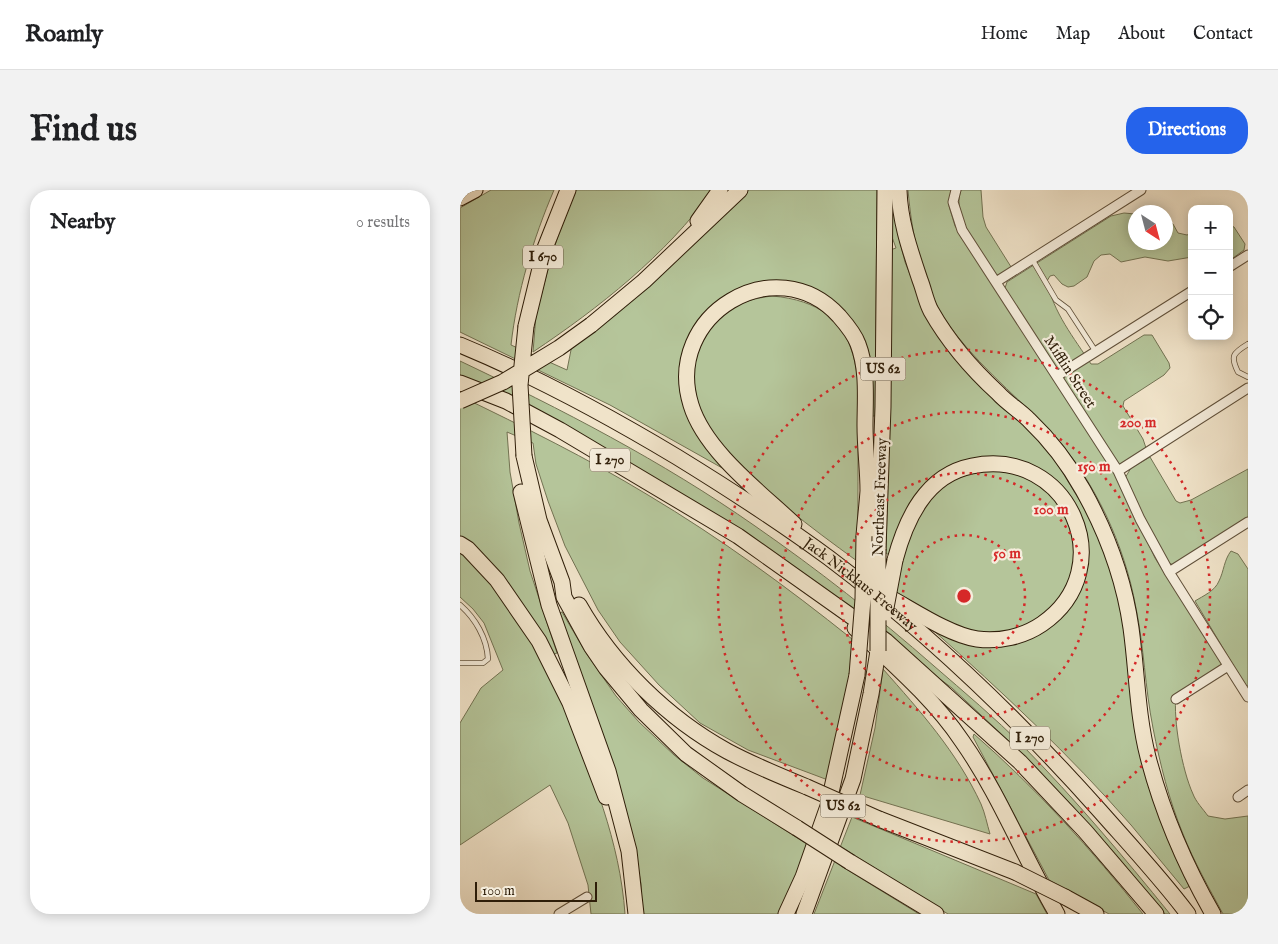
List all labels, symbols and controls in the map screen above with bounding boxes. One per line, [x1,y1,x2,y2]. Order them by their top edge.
text: Roamly [25,19,103,50]
text: Home [981,23,1028,46]
text: Map [1056,23,1090,46]
text: About [1118,23,1165,46]
text: Contact [1193,23,1253,46]
button: Directions [1126,107,1248,154]
text: Find us [30,108,137,153]
north arrow [1128,205,1173,250]
map controls [1188,205,1233,340]
button: + [1188,205,1233,250]
text: Nearby [50,209,115,236]
text: 0 results [356,213,410,233]
road number: I 670 [523,246,563,268]
button: − [1188,250,1233,295]
button: locate [1188,295,1233,340]
street label: Mifflin Street [1040,332,1100,412]
road number: US 62 [860,358,906,380]
text: 200 m [1120,413,1157,432]
street label: Northeast Freeway [868,437,892,557]
road number: I 270 [590,448,630,472]
text: 150 m [1077,457,1111,476]
text: 100 m [1033,500,1069,519]
street label: Jack Nicklaus Freeway [798,532,922,636]
text: 50 m [993,544,1021,563]
centre of rings [955,587,973,605]
road number: I 270 [1010,726,1050,750]
road number: US 62 [820,794,866,818]
scale bar [475,879,598,902]
text: 100 m [482,882,515,900]

